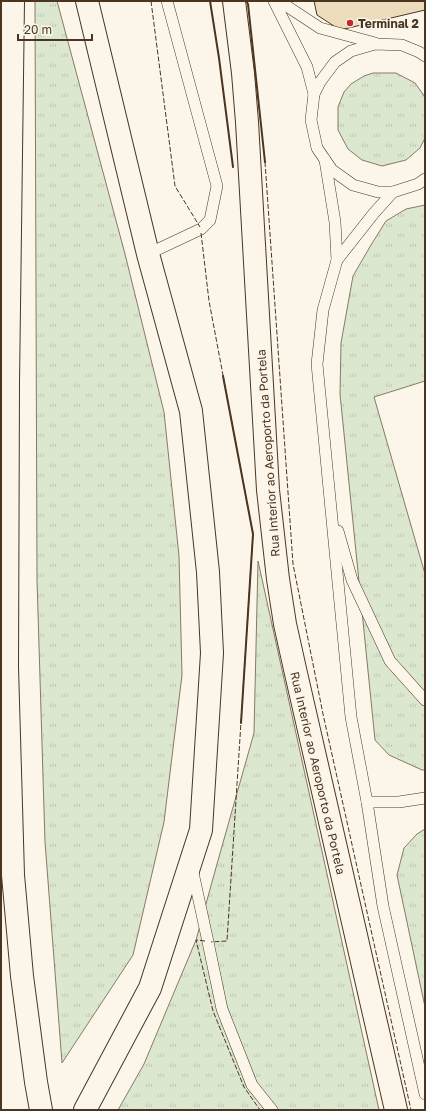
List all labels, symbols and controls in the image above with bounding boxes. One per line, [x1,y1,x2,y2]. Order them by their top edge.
scale bar [18,16,92,42]
place label: Terminal 2 [358,16,419,31]
marker: Terminal 2 [345,18,355,28]
text: 20 m [24,22,52,37]
street label: Rua Interior ao Aeroporto da Portela [253,349,283,557]
street label: Rua Interior ao Aeroporto da Portela [287,670,349,876]

